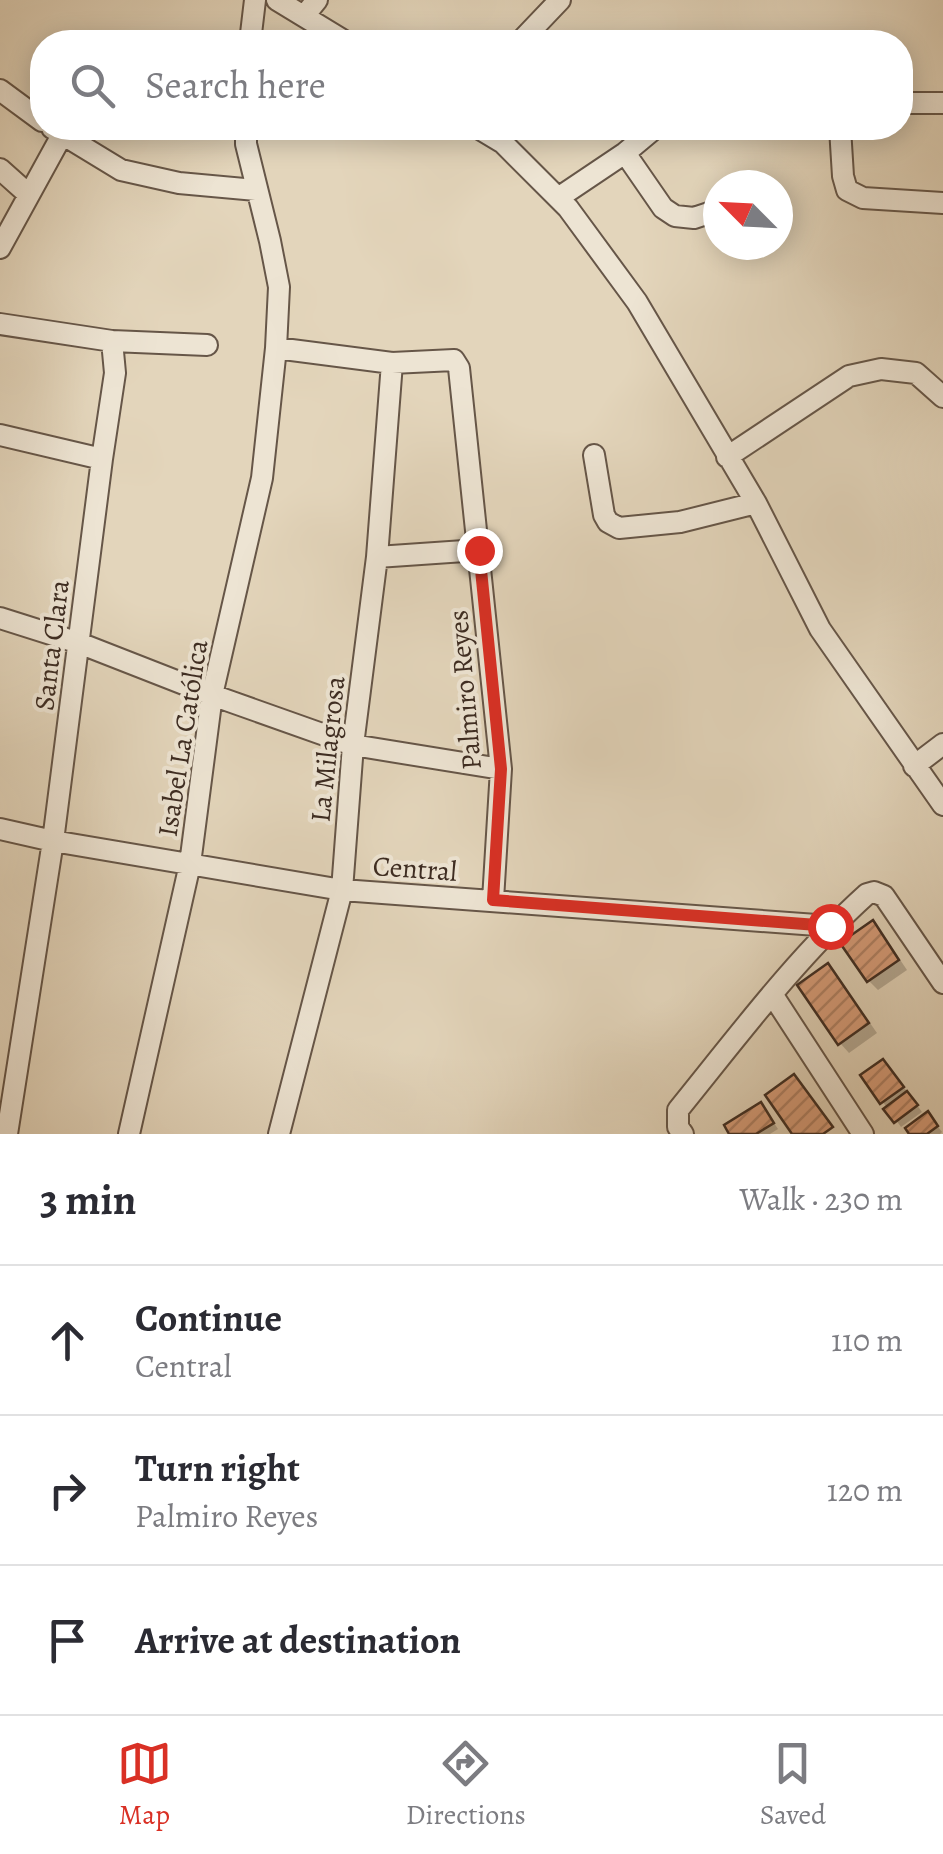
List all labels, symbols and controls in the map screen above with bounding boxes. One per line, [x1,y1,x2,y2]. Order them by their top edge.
search box [30,30,913,140]
icon: search [65,58,120,113]
text: Search here [145,59,326,111]
north arrow [703,170,793,260]
route end [457,528,503,574]
street label: Santa Clara [25,578,79,713]
street label: Palmiro Reyes [439,608,491,772]
street label: Isabel La Católica [149,637,217,839]
street label: La Milagrosa [301,674,355,824]
street label: Central [371,847,459,891]
route start [808,904,854,950]
text: 3 min [40,1171,136,1228]
text: Walk · 230 m [740,1177,903,1221]
text: Continue [135,1292,282,1344]
icon: ahead [40,1313,95,1368]
text: 110 m [831,1318,903,1362]
text: Central [135,1344,231,1388]
text: Turn right [135,1442,300,1494]
icon: right [40,1463,95,1518]
text: 120 m [827,1468,903,1512]
text: Palmiro Reyes [135,1494,318,1538]
icon: arrive [40,1613,95,1668]
text: Arrive at destination [135,1614,461,1666]
tab: Map [117,1736,172,1834]
tab: Directions [406,1736,526,1834]
tab: Saved [760,1736,826,1834]

